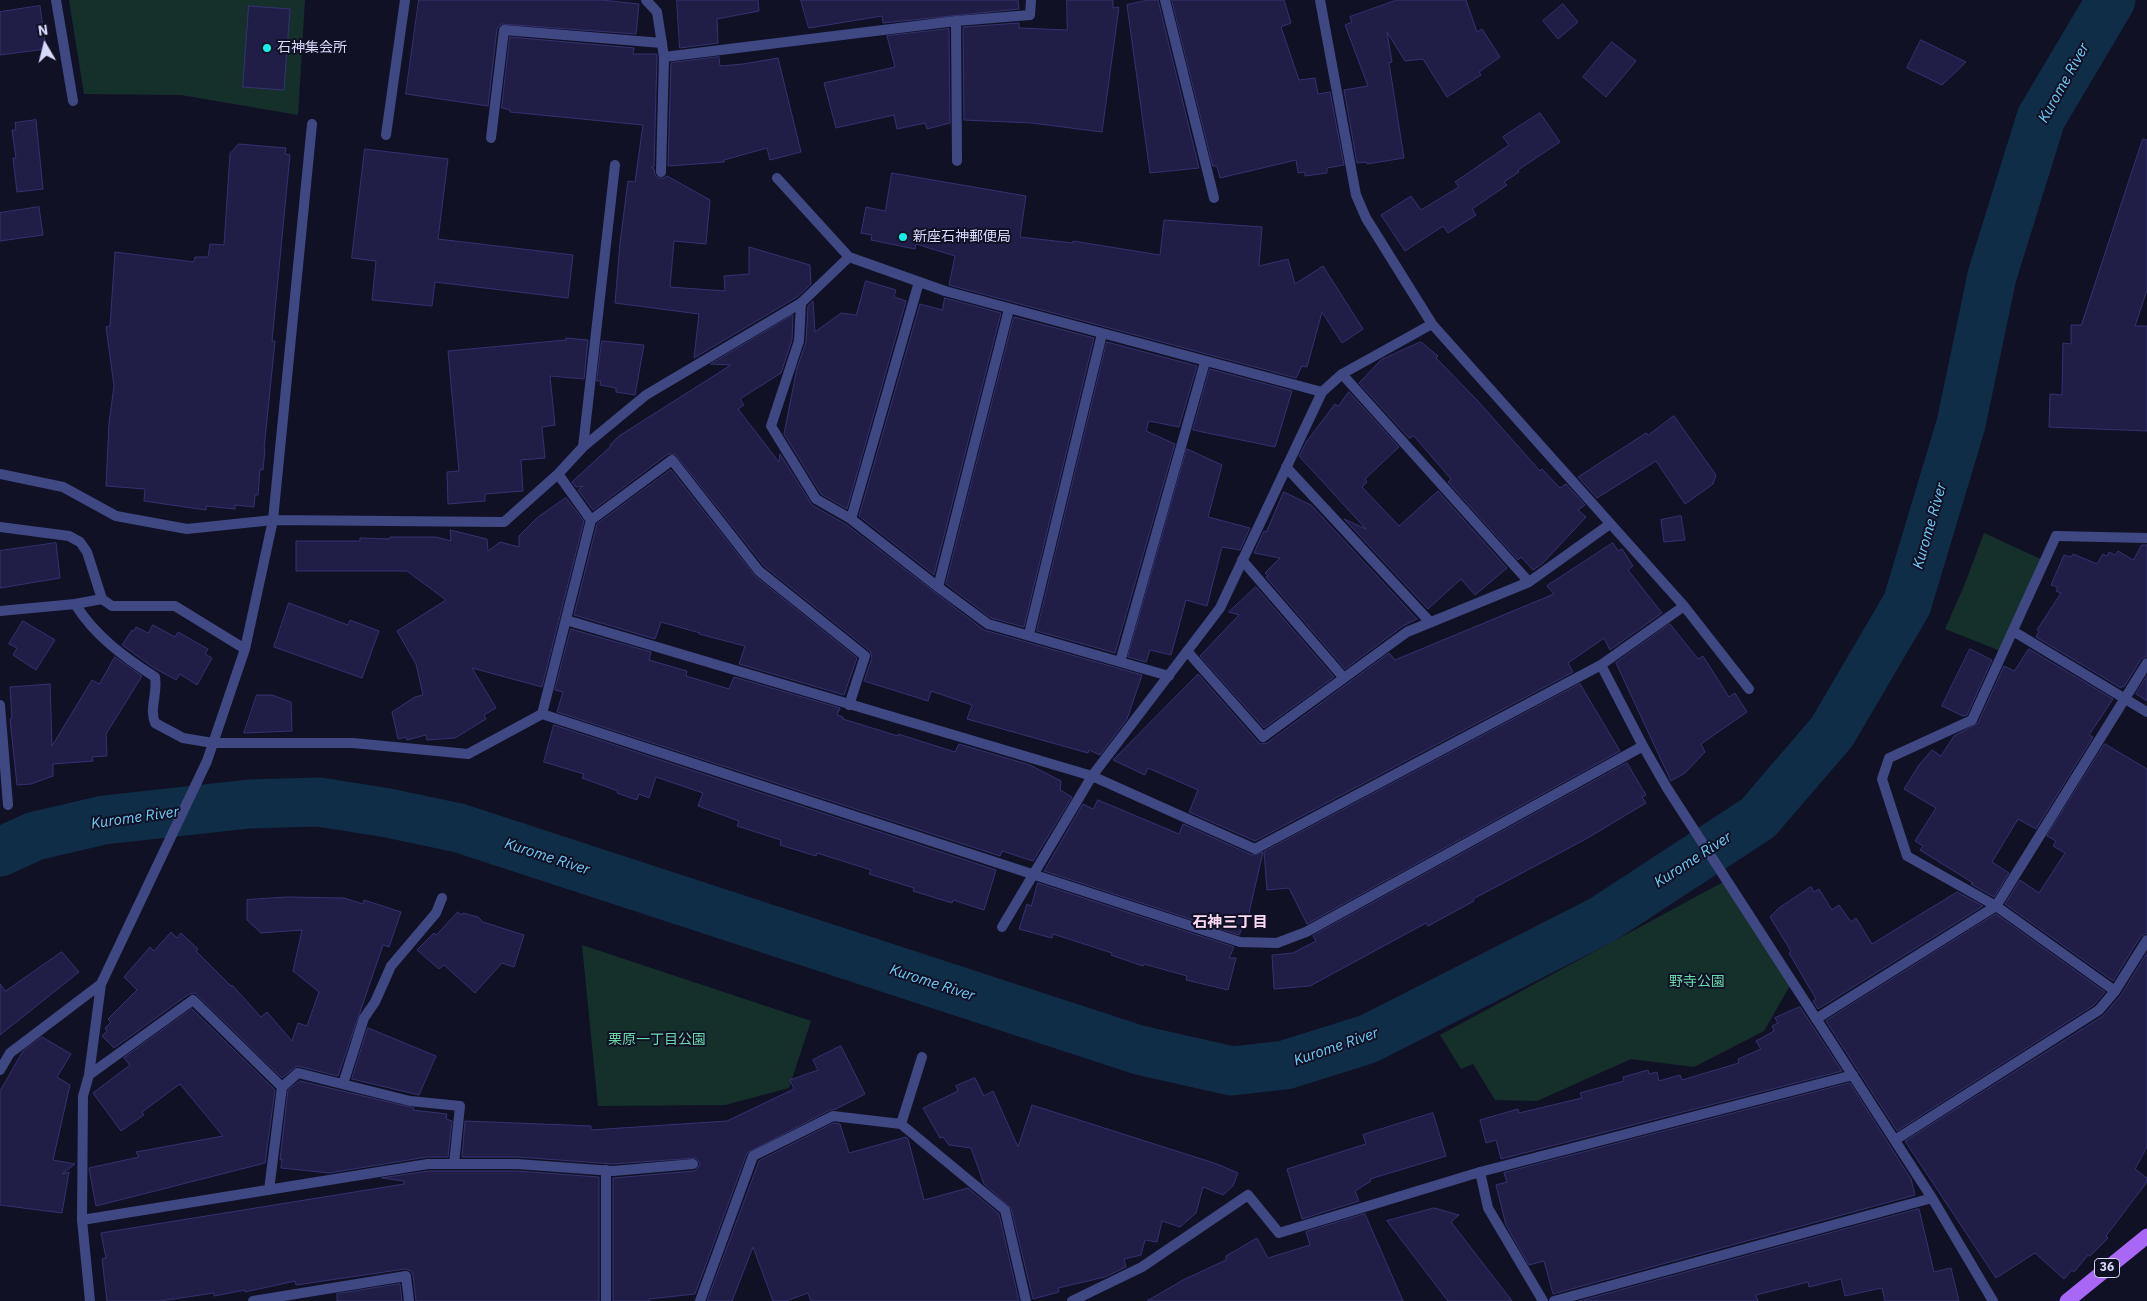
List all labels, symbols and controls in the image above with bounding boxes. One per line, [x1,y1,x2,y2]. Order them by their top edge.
north arrow [20,20,70,70]
text: N [37,21,49,40]
place label: 石神集会所 [277,40,347,56]
water label: Kurome River [2035,40,2093,126]
marker: 石神集会所 [261,42,273,54]
place label: 新座石神郵便局 [913,229,1011,245]
marker: 新座石神郵便局 [897,231,909,243]
water label: Kurome River [1909,481,1951,571]
water label: Kurome River [90,803,180,833]
water label: Kurome River [1651,828,1735,892]
water label: Kurome River [502,835,592,879]
district label: 石神三丁目 [1193,914,1267,932]
water label: Kurome River [887,961,977,1005]
park label: 野寺公園 [1669,974,1725,990]
water label: Kurome River [1291,1024,1381,1070]
park label: 栗原一丁目公園 [608,1032,706,1048]
road number: 36 [2094,1258,2120,1278]

